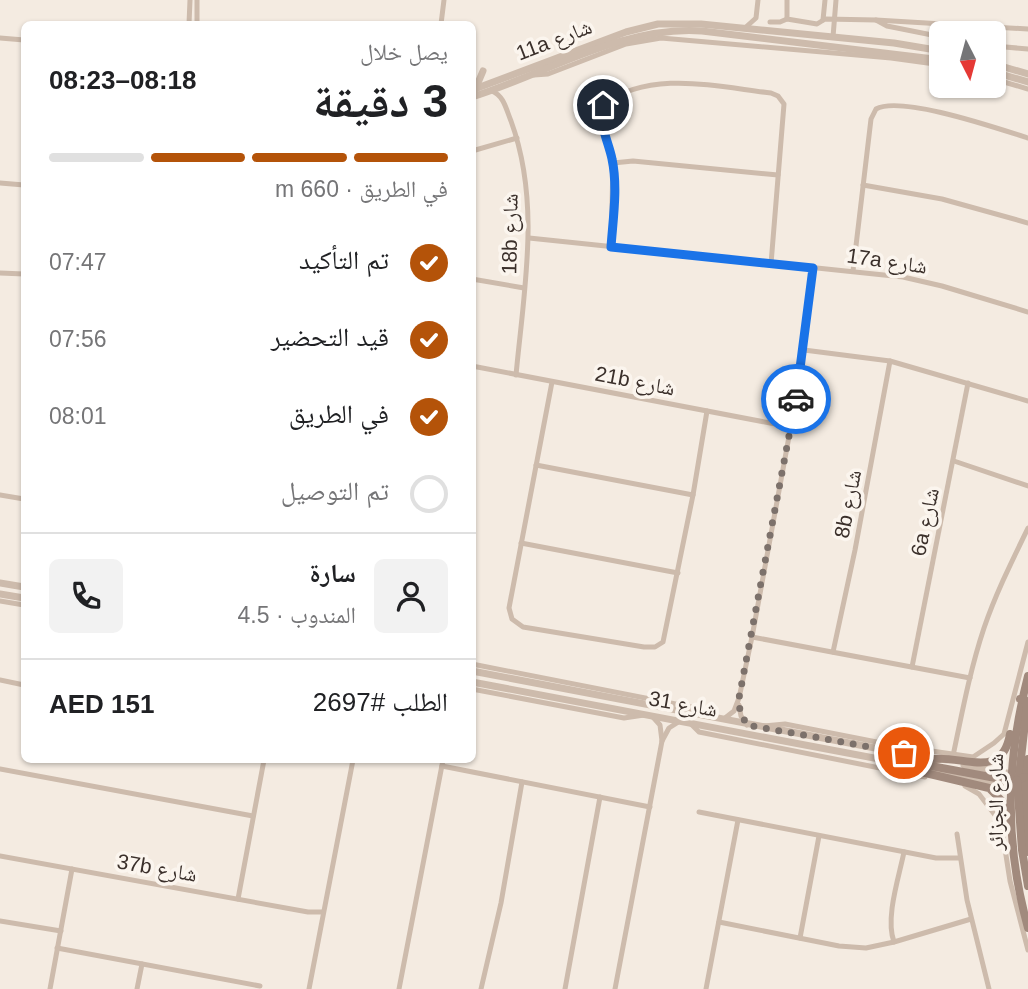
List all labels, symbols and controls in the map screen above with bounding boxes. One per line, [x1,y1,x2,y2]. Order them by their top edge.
street label: 11a شارع [513,15,596,66]
north arrow [929,21,1006,98]
map controls [929,21,1006,98]
text: يصل خلال [360,39,448,65]
text: 08:18–08:23 [49,65,196,95]
text: 3 دقيقة [313,75,448,127]
pin [573,75,633,135]
icon: home [584,86,622,124]
text: في الطريق · 660 m [275,176,448,202]
street label: 18b شارع [497,193,524,275]
street label: 17a شارع [845,243,929,279]
icon: check [410,244,448,282]
text: تم التأكيد [299,245,389,275]
text: 07:47 [49,249,107,275]
icon: check [410,321,448,359]
text: قيد التحضير [271,322,389,352]
text: 07:56 [49,326,107,352]
street label: 21b شارع [593,362,677,401]
courier [761,364,831,434]
icon: car [777,380,815,418]
icon: check [410,398,448,436]
text: في الطريق [289,399,389,429]
text: 08:01 [49,403,107,429]
street label: 8b شارع [830,468,867,540]
text: تم التوصيل [281,476,389,506]
street label: 6a شارع [906,486,945,559]
text: سارة [309,558,356,588]
button: phone [49,559,123,633]
button: person [374,559,448,633]
text: المندوب · 4.5 [238,602,356,628]
street label: شارع 31 [647,686,719,723]
text: الطلب #2697 [313,687,448,717]
text: AED 151 [49,689,155,719]
pin [874,723,934,783]
icon: bag [885,734,923,772]
street label: شارع الجزائر [984,754,1009,851]
street label: 37b شارع [115,849,199,888]

